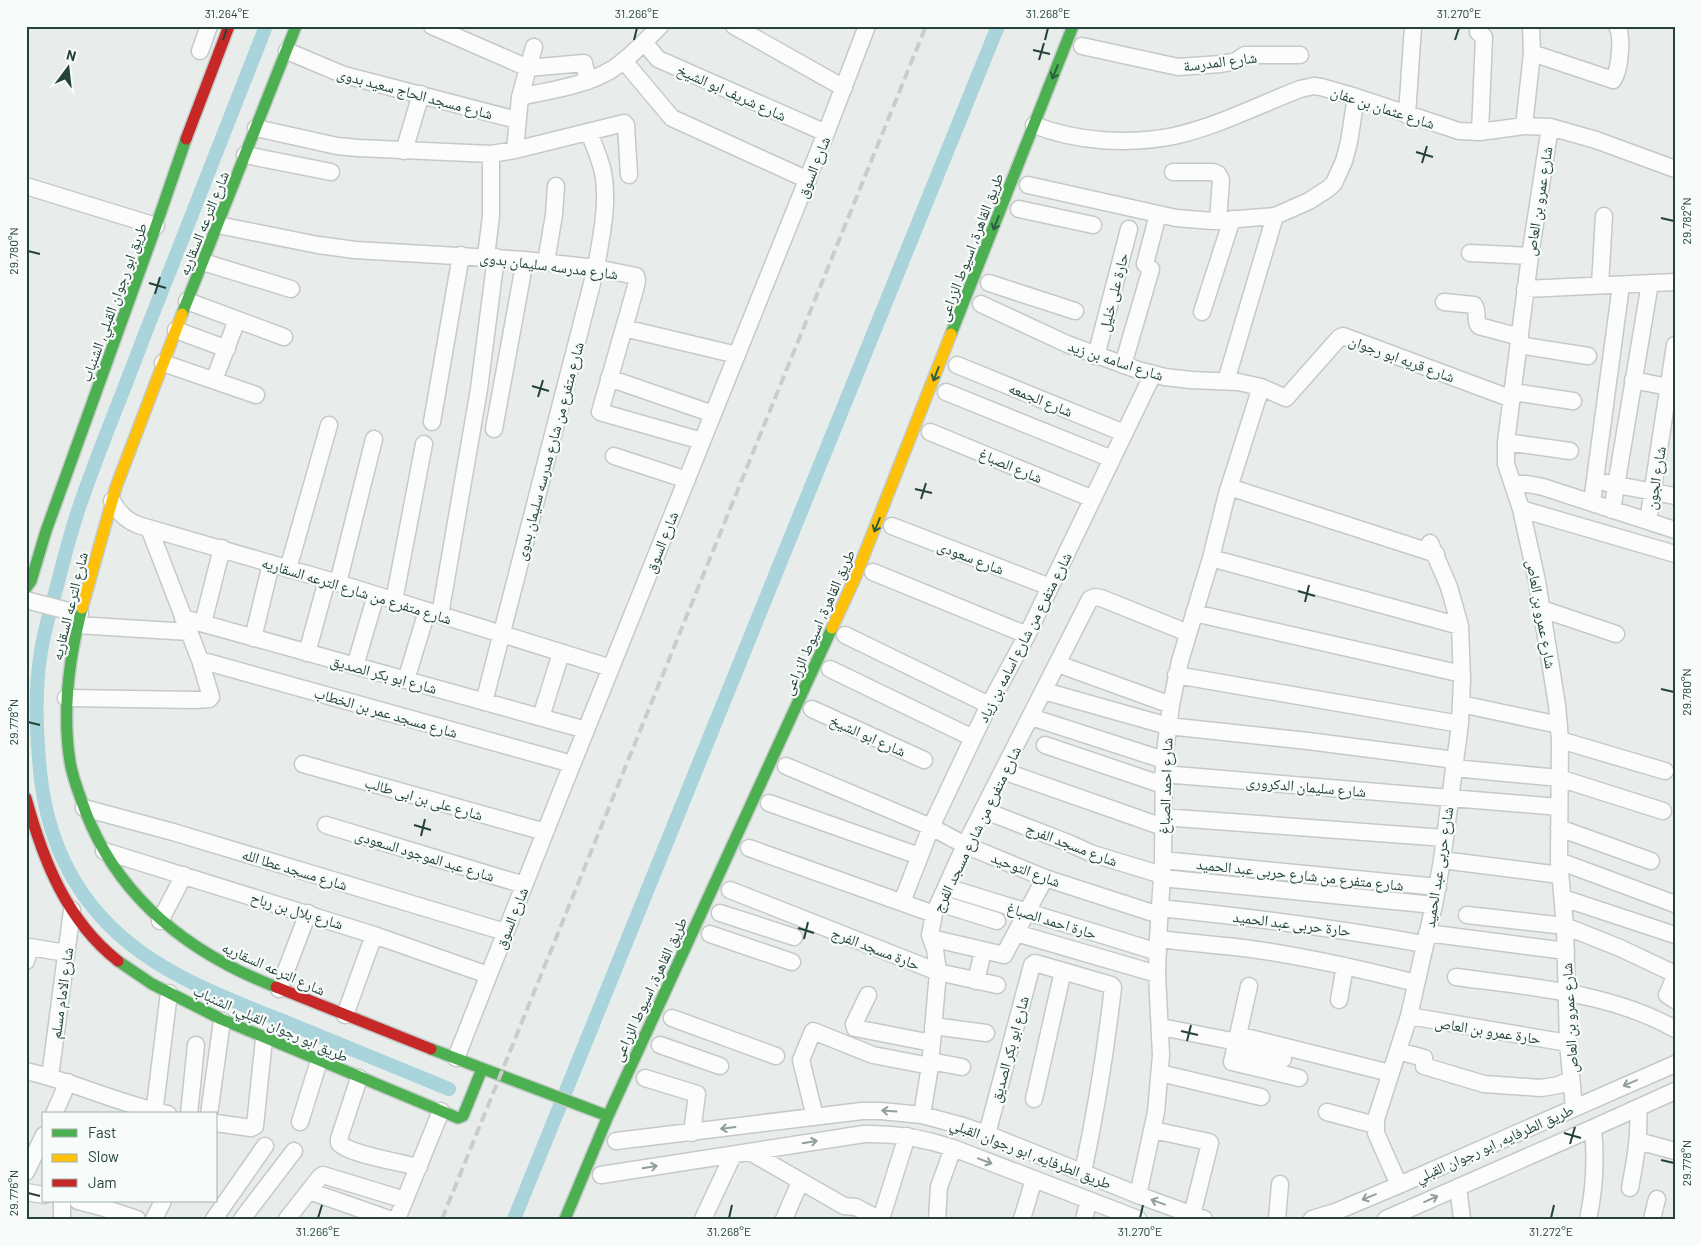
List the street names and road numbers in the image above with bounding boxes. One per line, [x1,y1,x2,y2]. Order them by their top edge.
street label: شارع المدرسة [1182,48,1258,76]
street label: شارع شريف ابو الشيخ [674,60,790,126]
street label: شارع مسجد الحاج سعيد بدوى [335,64,495,124]
street label: شارع عثمان بن عفان [1328,82,1437,134]
street label: شارع السوق [792,133,835,201]
street label: شارع عمرو بن العاص [1520,145,1558,257]
street label: شارع الترعه السقاريه [174,168,234,279]
street label: طريق القاهرة, اسيوط الزراعى [933,170,1008,324]
street label: طريق ابو رجوان القبلي, الشنباب [76,220,154,385]
street label: شارع مدرسه سليمان بدوى [479,248,619,284]
street label: حارة على خليل [1095,250,1133,334]
street label: شارع قريه ابو رجوان [1346,331,1457,387]
street label: شارع اسامه بن زيد [1065,336,1166,386]
street label: شارع متفرع من شارع مدرسه سليمان بدوى [511,340,589,563]
street label: شارع الجمعه [1006,378,1076,422]
street label: شارع الصباغ [976,444,1046,488]
street label: شارع الجون [1641,445,1671,511]
street label: شارع السوق [640,508,683,576]
street label: شارع سعودى [934,536,1007,580]
street label: طريق القاهرة, اسيوط الزراعى [778,546,860,698]
street label: شارع متفرع من شارع اسامه بن زياد [973,549,1077,726]
street label: شارع الترعه السقاريه [47,550,93,663]
street label: شارع متفرع من شارع الترعه السقاريه [259,553,454,629]
street label: شارع عمرو بن العاص [1522,558,1560,670]
street label: شارع ابو بكر الصديق [328,651,439,699]
street label: شارع مسجد عمر بن الخطاب [312,683,460,743]
street label: شارع ابو الشيخ [826,710,909,762]
street label: شارع احمد الصباغ [1154,737,1178,835]
street label: شارع متفرع من شارع مسجد الفرج [928,743,1026,916]
street label: شارع سليمان الدكرورى [1245,772,1367,802]
street label: شارع على بن ابى طالب [362,773,485,825]
street label: شارع حربى عبد الحميد [1420,805,1458,929]
street label: شارع مسجد الفرج [1023,818,1120,872]
street label: شارع عبد الموجود السعودى [353,825,497,887]
street label: شارع مسجد عطا الله [239,844,350,896]
street label: شارع التوحيد [988,848,1063,892]
street label: شارع متفرع من شارع حربى عبد الحميد [1195,854,1405,896]
street label: شارع السوق [490,884,533,952]
street label: شارع بلال بن رباح [248,887,346,935]
street label: حارة احمد الصباغ [1004,898,1100,944]
street label: حارة حربى عبد الحميد [1232,907,1352,941]
street label: طريق القاهرة, اسيوط الزراعى [608,914,692,1065]
street label: حارة مسجد الفرج [829,923,923,975]
street label: شارع الترعه السقاريه [219,937,329,1001]
street label: شارع الامام مسلم [46,946,78,1040]
street label: شارع عمرو بن العاص [1557,962,1583,1074]
street label: طريق ابو رجوان القبلي, الشنباب [189,981,351,1069]
street label: شارع ابو بكر الصديق [986,994,1034,1105]
street label: حارة عمرو بن العاص [1433,1013,1543,1049]
street label: طريق الطرفايه, ابو رجوان القبلي [1412,1100,1578,1190]
street label: طريق الطرفايه, ابو رجوان القبلي [946,1114,1114,1196]

